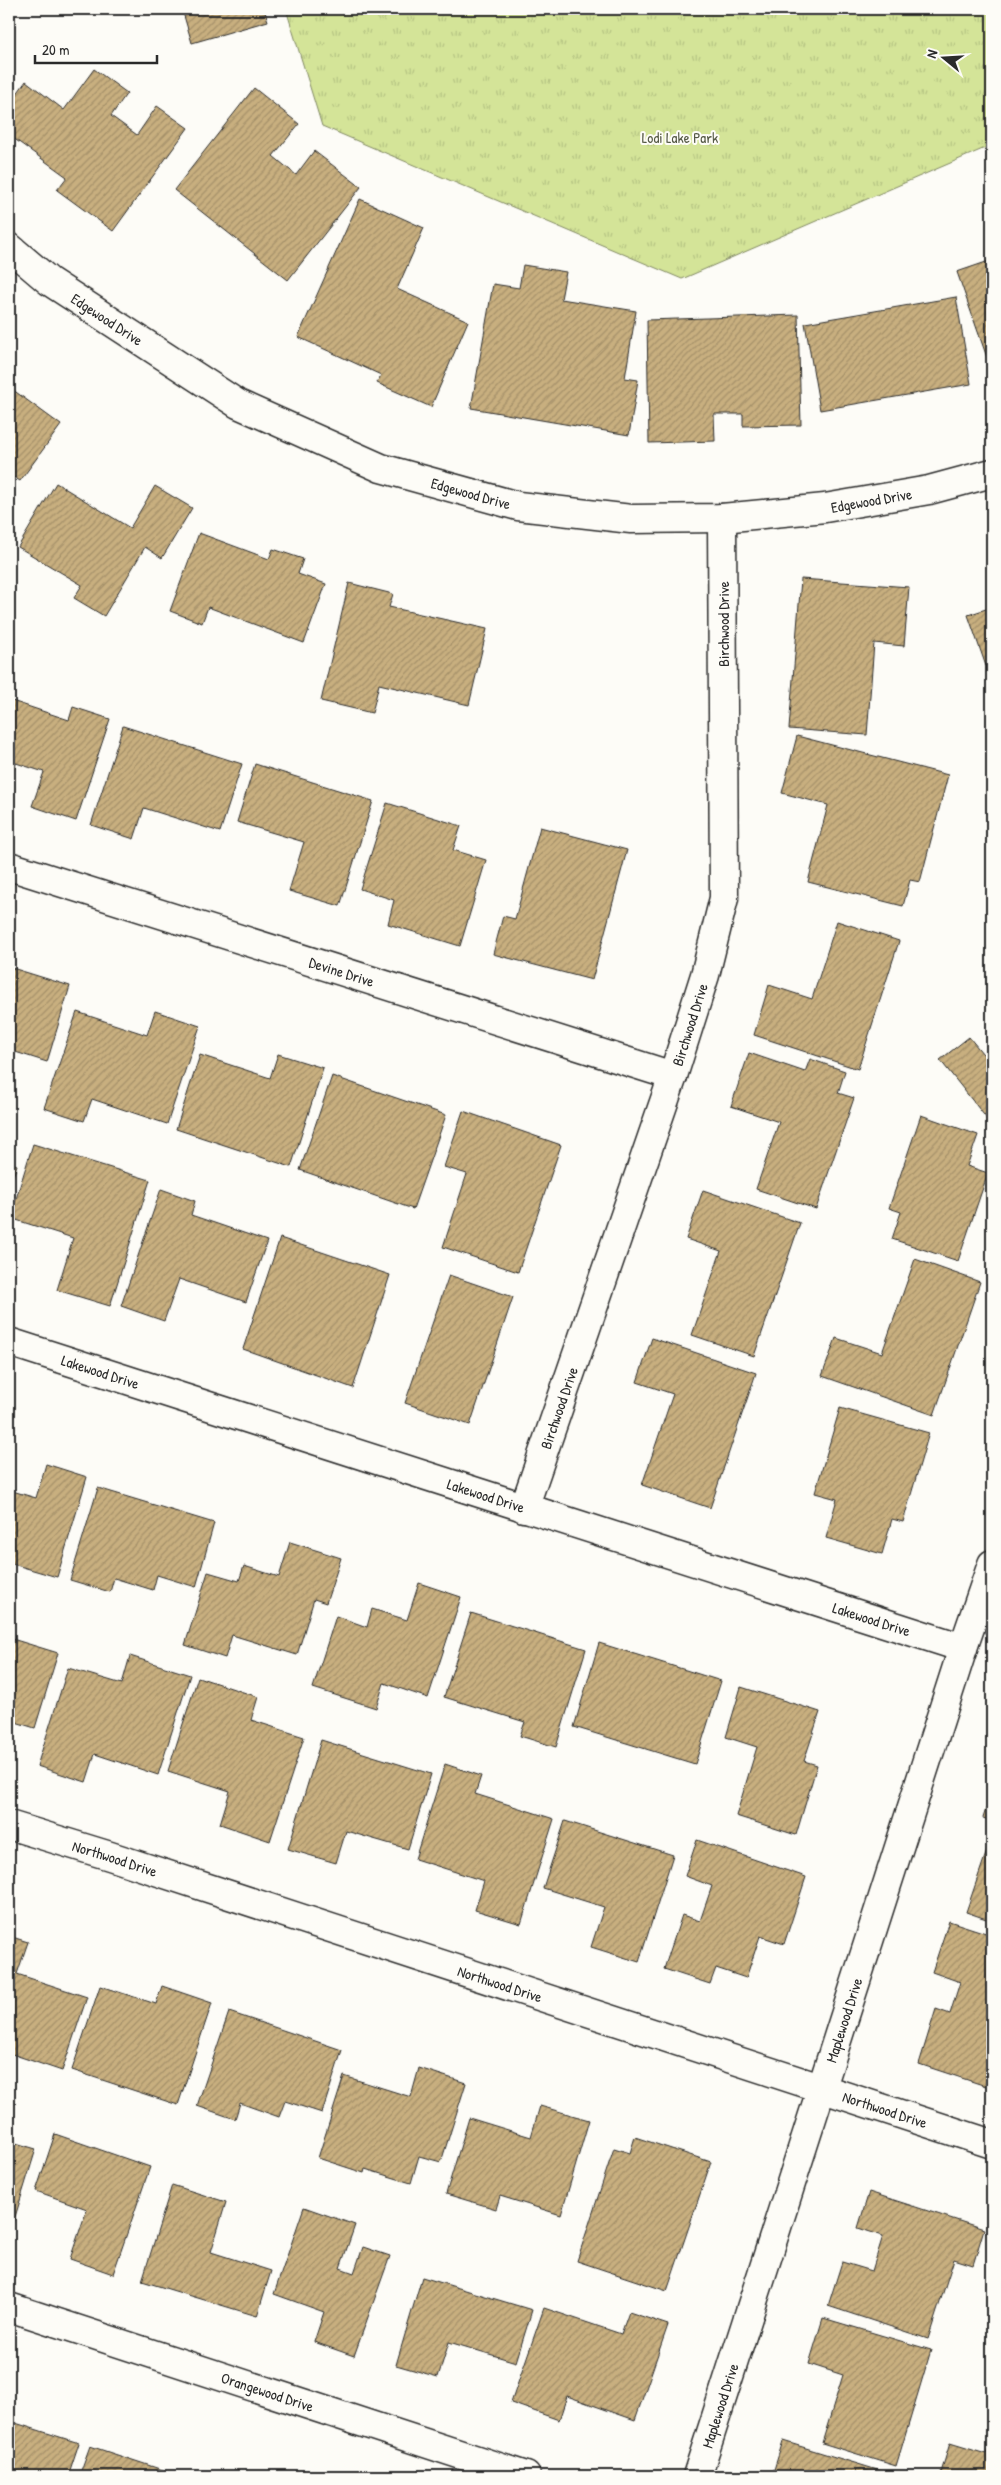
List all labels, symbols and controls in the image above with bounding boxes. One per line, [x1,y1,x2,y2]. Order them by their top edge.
scale bar [35,32,158,64]
north arrow [918,32,968,82]
text: 20 m [42,39,69,60]
text: N [921,47,942,60]
park label: Lodi Lake Park [642,127,718,148]
street label: Edgewood Drive [67,288,147,350]
street label: Edgewood Drive [429,472,513,514]
street label: Edgewood Drive [829,483,913,517]
street label: Birchwood Drive [713,581,734,667]
street label: Devine Drive [307,951,377,991]
street label: Birchwood Drive [666,981,712,1068]
street label: Lakewood Drive [59,1349,142,1394]
street label: Birchwood Drive [535,1364,582,1452]
street label: Lakewood Drive [445,1473,528,1517]
street label: Lakewood Drive [830,1596,913,1641]
street label: Northwood Drive [70,1835,160,1881]
street label: Northwood Drive [455,1960,545,2007]
street label: Maplewood Drive [820,1975,867,2065]
street label: Northwood Drive [840,2085,930,2133]
street label: Maplewood Drive [696,2360,743,2451]
street label: Orangewood Drive [219,2367,316,2416]

